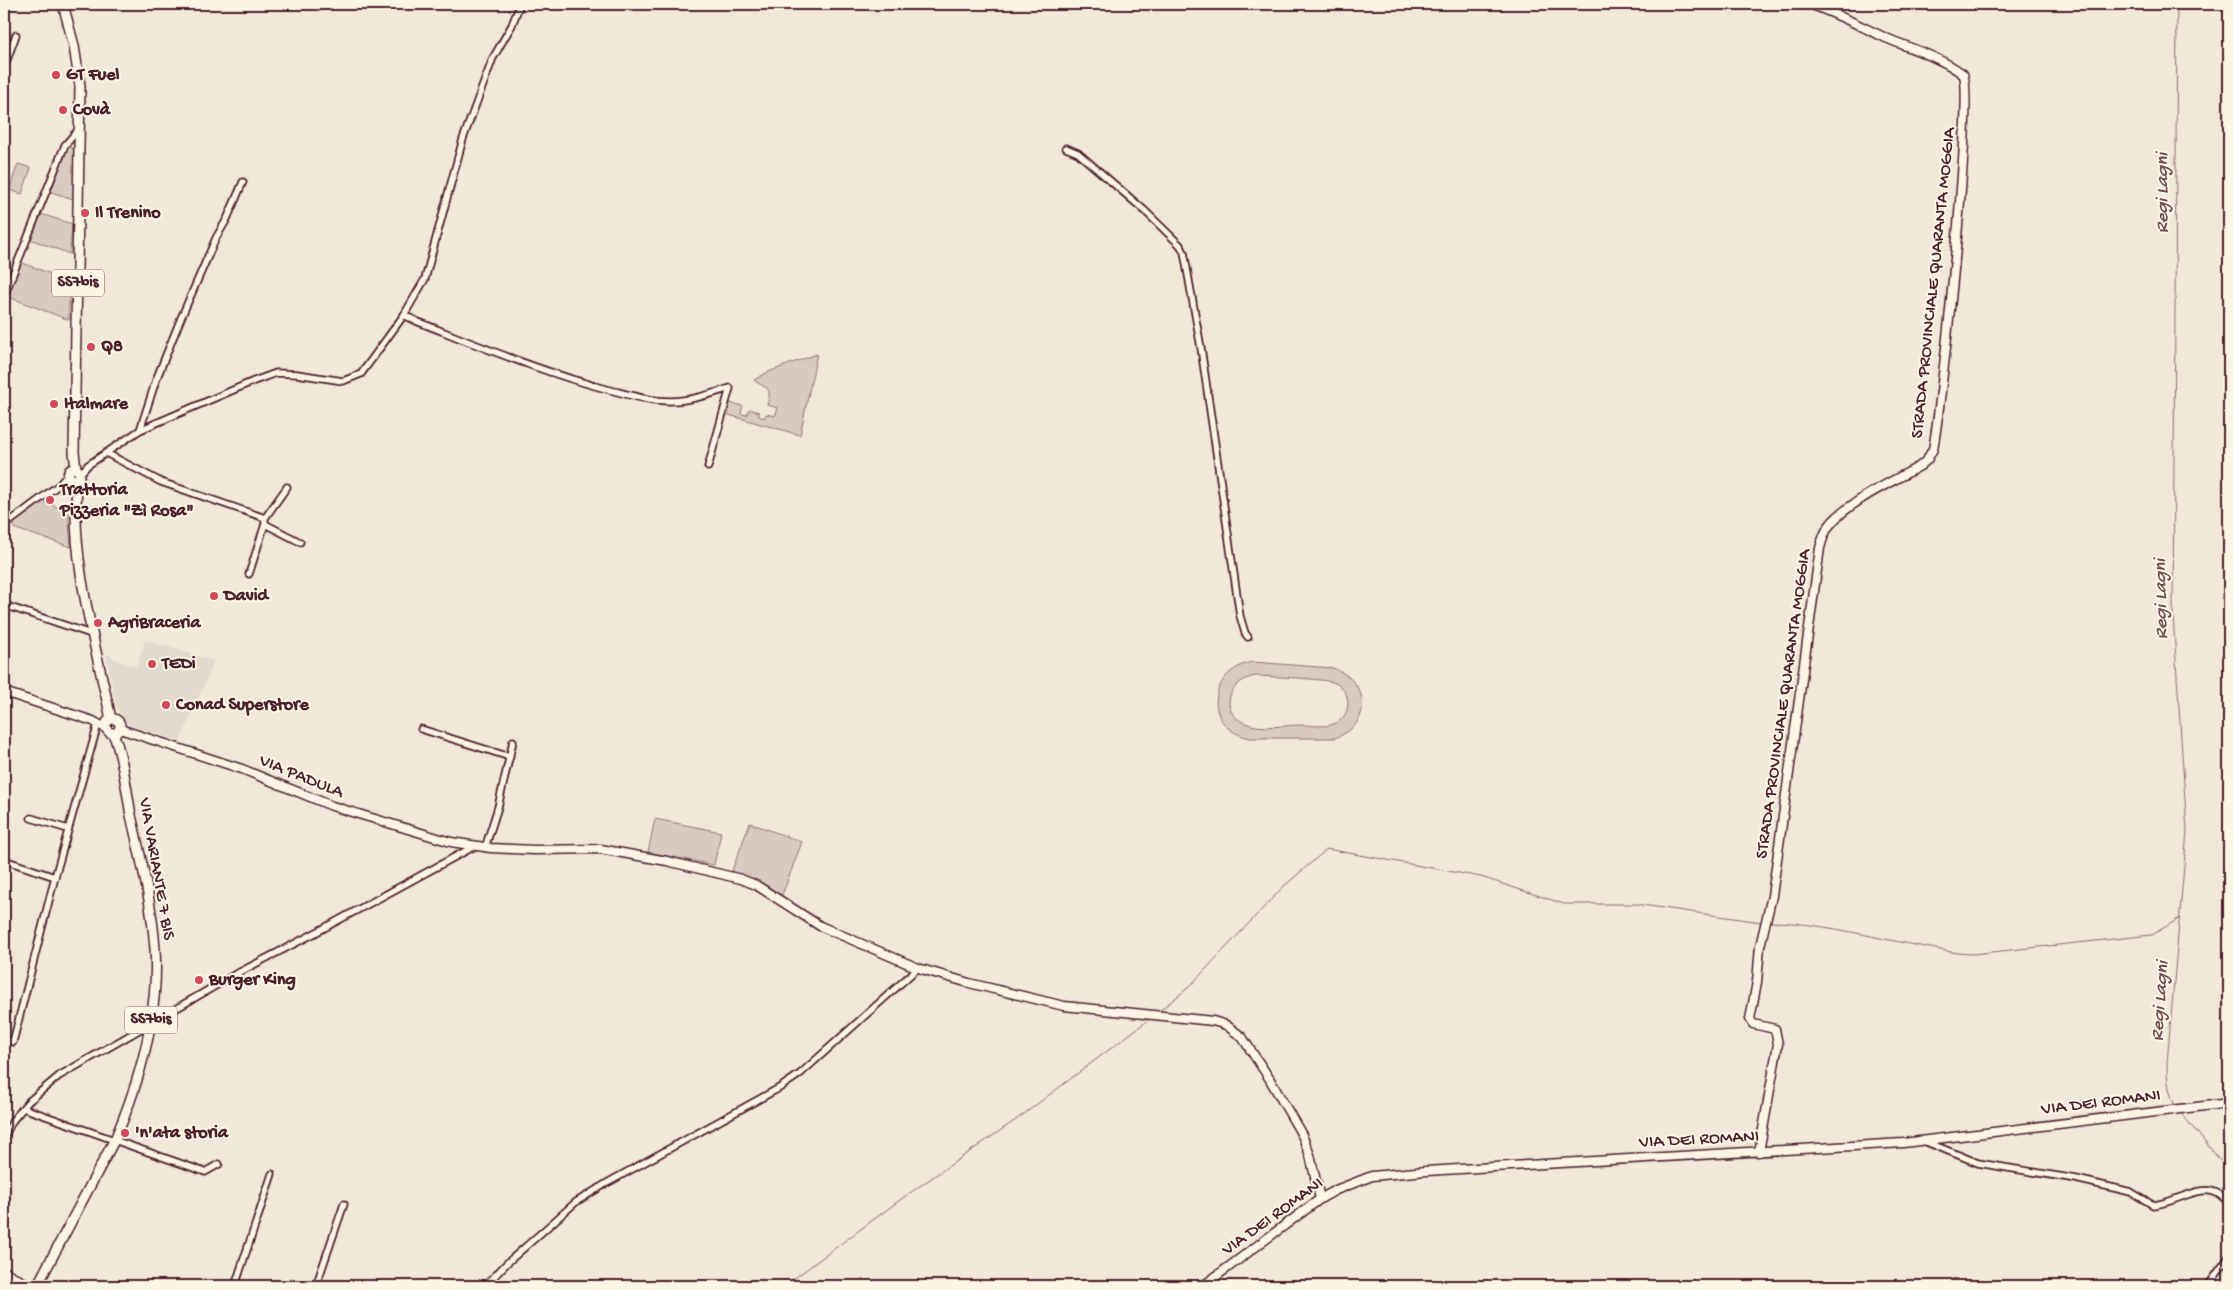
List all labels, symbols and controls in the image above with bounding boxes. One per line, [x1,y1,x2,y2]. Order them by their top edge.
place label: GT Fuel [66,65,120,86]
marker: GT Fuel [50,69,62,81]
place label: Covà [72,100,111,121]
marker: Covà [57,104,69,116]
street label: STRADA PROVINCIALE QUARANTA MOGGIA [1907,125,1961,440]
water label: Regi Lagni [2152,151,2175,233]
place label: Il Trenino [95,203,161,224]
marker: Il Trenino [79,207,91,219]
road number: SS7bis [52,270,104,296]
place label: Q8 [101,337,123,358]
marker: Q8 [85,341,97,353]
place label: Italmare [64,394,129,415]
marker: Italmare [48,398,60,410]
place label: Trattoria Pizzeria "Zì Rosa" [58,480,194,522]
marker: Trattoria Pizzeria "Zì Rosa" [44,494,56,506]
street label: STRADA PROVINCIALE QUARANTA MOGGIA [1752,546,1816,860]
water label: Regi Lagni [2150,557,2174,640]
place label: David [222,586,271,607]
marker: David [208,590,220,602]
place label: AgriBraceria [107,613,201,634]
marker: AgriBraceria [92,617,104,629]
place label: TEDi [160,654,196,675]
marker: TEDi [146,658,158,670]
place label: Conad Superstore [175,695,309,716]
marker: Conad Superstore [160,699,172,711]
street label: VIA PADULA [255,750,348,804]
street label: VIA VARIANTE 7 BIS [133,795,179,942]
water label: Regi Lagni [2147,958,2175,1042]
place label: Burger King [208,970,296,991]
marker: Burger King [193,974,205,986]
road number: SS7bis [125,1006,177,1034]
street label: VIA DEI ROMANI [2039,1085,2162,1121]
place label: 'n'ata storia [135,1123,229,1144]
street label: VIA DEI ROMANI [1637,1126,1760,1154]
marker: 'n'ata storia [119,1127,131,1139]
street label: VIA DEI ROMANI [1217,1173,1328,1261]

